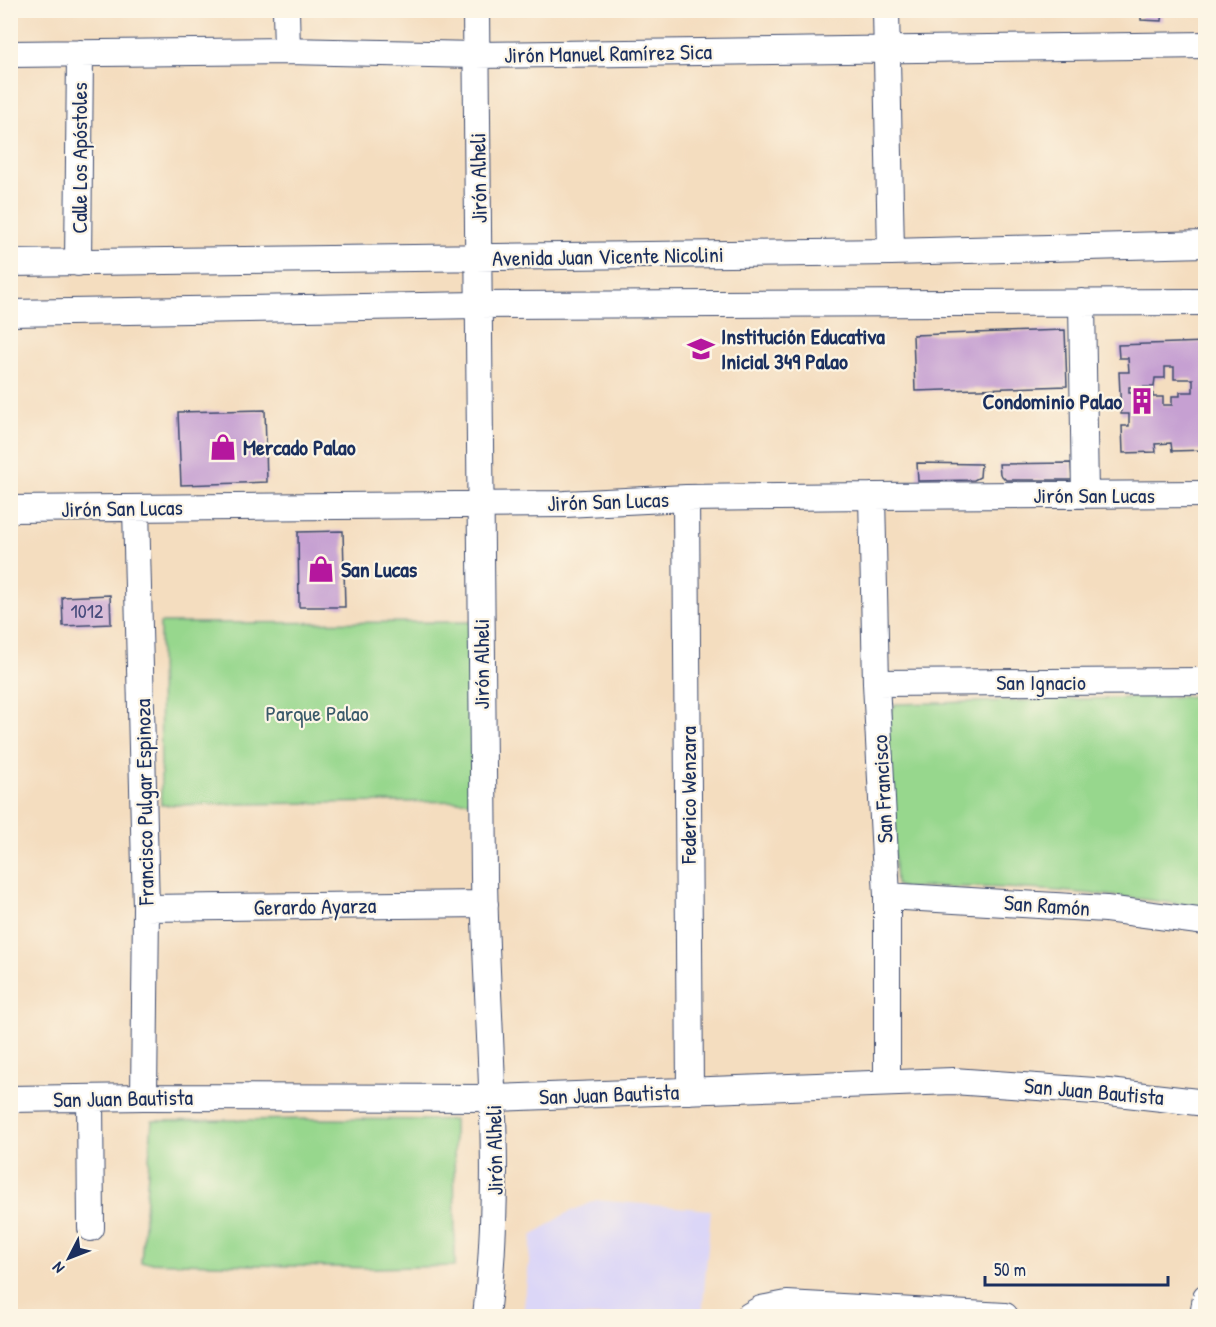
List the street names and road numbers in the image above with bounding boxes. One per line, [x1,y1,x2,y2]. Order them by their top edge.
street label: Jirón Manuel Ramírez Sica [504,36,713,70]
street label: Calle Los Apóstoles [64,82,94,234]
street label: Jirón Alheli [462,132,494,224]
street label: Avenida Juan Vicente Nicolini [492,239,724,273]
street label: Jirón San Lucas [1033,480,1155,510]
street label: Jirón San Lucas [547,484,669,518]
street label: Jirón San Lucas [61,492,183,524]
street label: Jirón Alheli [466,619,496,709]
street label: San Ignacio [996,667,1086,697]
street label: Francisco Pulgar Espinoza [127,698,161,906]
street label: Federico Wenzara [673,726,703,865]
street label: San Francisco [864,734,900,844]
street label: San Ramón [1003,887,1091,923]
street label: Gerardo Ayarza [253,890,377,922]
street label: San Juan Bautista [1023,1070,1165,1112]
street label: San Juan Bautista [539,1077,680,1111]
street label: San Juan Bautista [53,1082,194,1114]
street label: Jirón Alheli [478,1104,510,1196]

